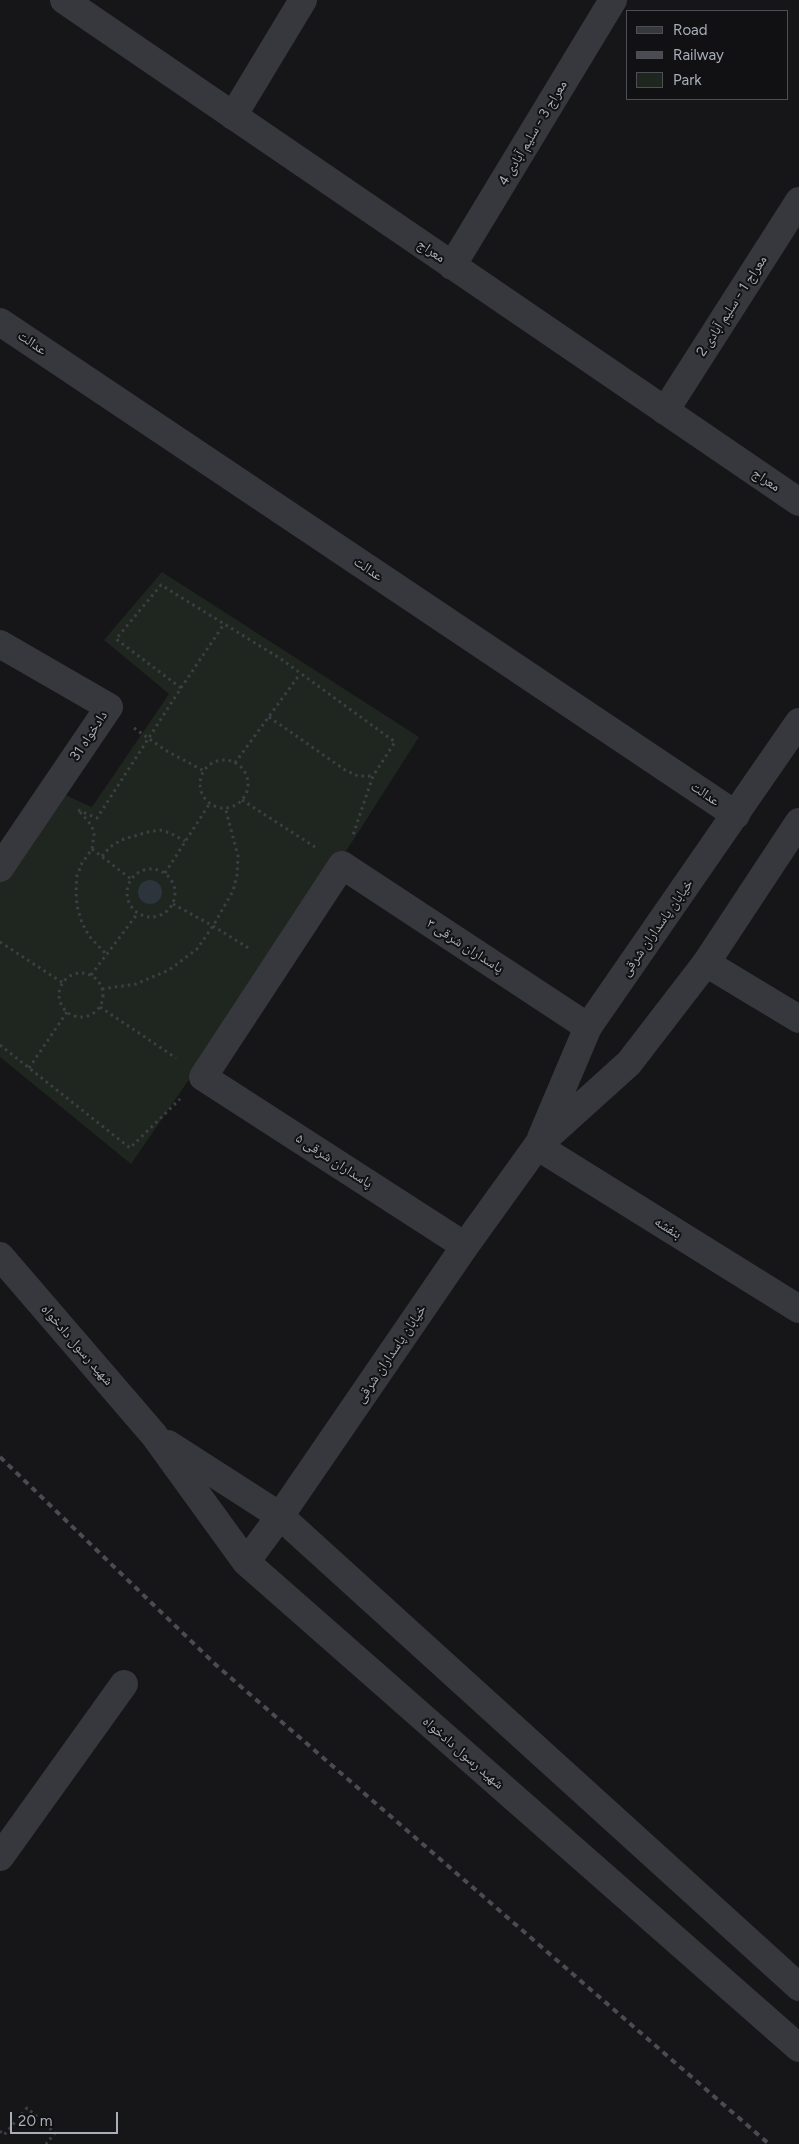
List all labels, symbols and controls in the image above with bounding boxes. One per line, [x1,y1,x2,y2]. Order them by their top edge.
legend [626,10,789,100]
text: Road [673,21,708,39]
text: Railway [673,46,724,64]
text: Park [673,71,702,89]
street label: معراج 3 - سلیم آبادی 4 [495,77,571,189]
street label: معراج [414,236,448,266]
street label: معراج 1 - سلیم آبادی 2 [693,252,771,360]
street label: عدالت [14,327,50,359]
street label: معراج [749,465,783,495]
street label: عدالت [350,553,386,585]
street label: دادخواه 31 [67,708,111,764]
street label: عدالت [687,778,723,810]
street label: خیابان پاسداران شرقی [617,876,697,980]
street label: پاسداران شرقی ۳ [424,915,506,977]
street label: پاسداران شرقی ۵ [293,1130,375,1192]
street label: بنفشه [651,1213,685,1243]
street label: شهید رسول دادخواه [37,1301,117,1389]
street label: خیابان پاسداران شرقی [352,1302,430,1406]
street label: شهید رسول دادخواه [419,1713,507,1793]
scale bar [12,2102,120,2134]
text: 20 m [18,2112,52,2130]

